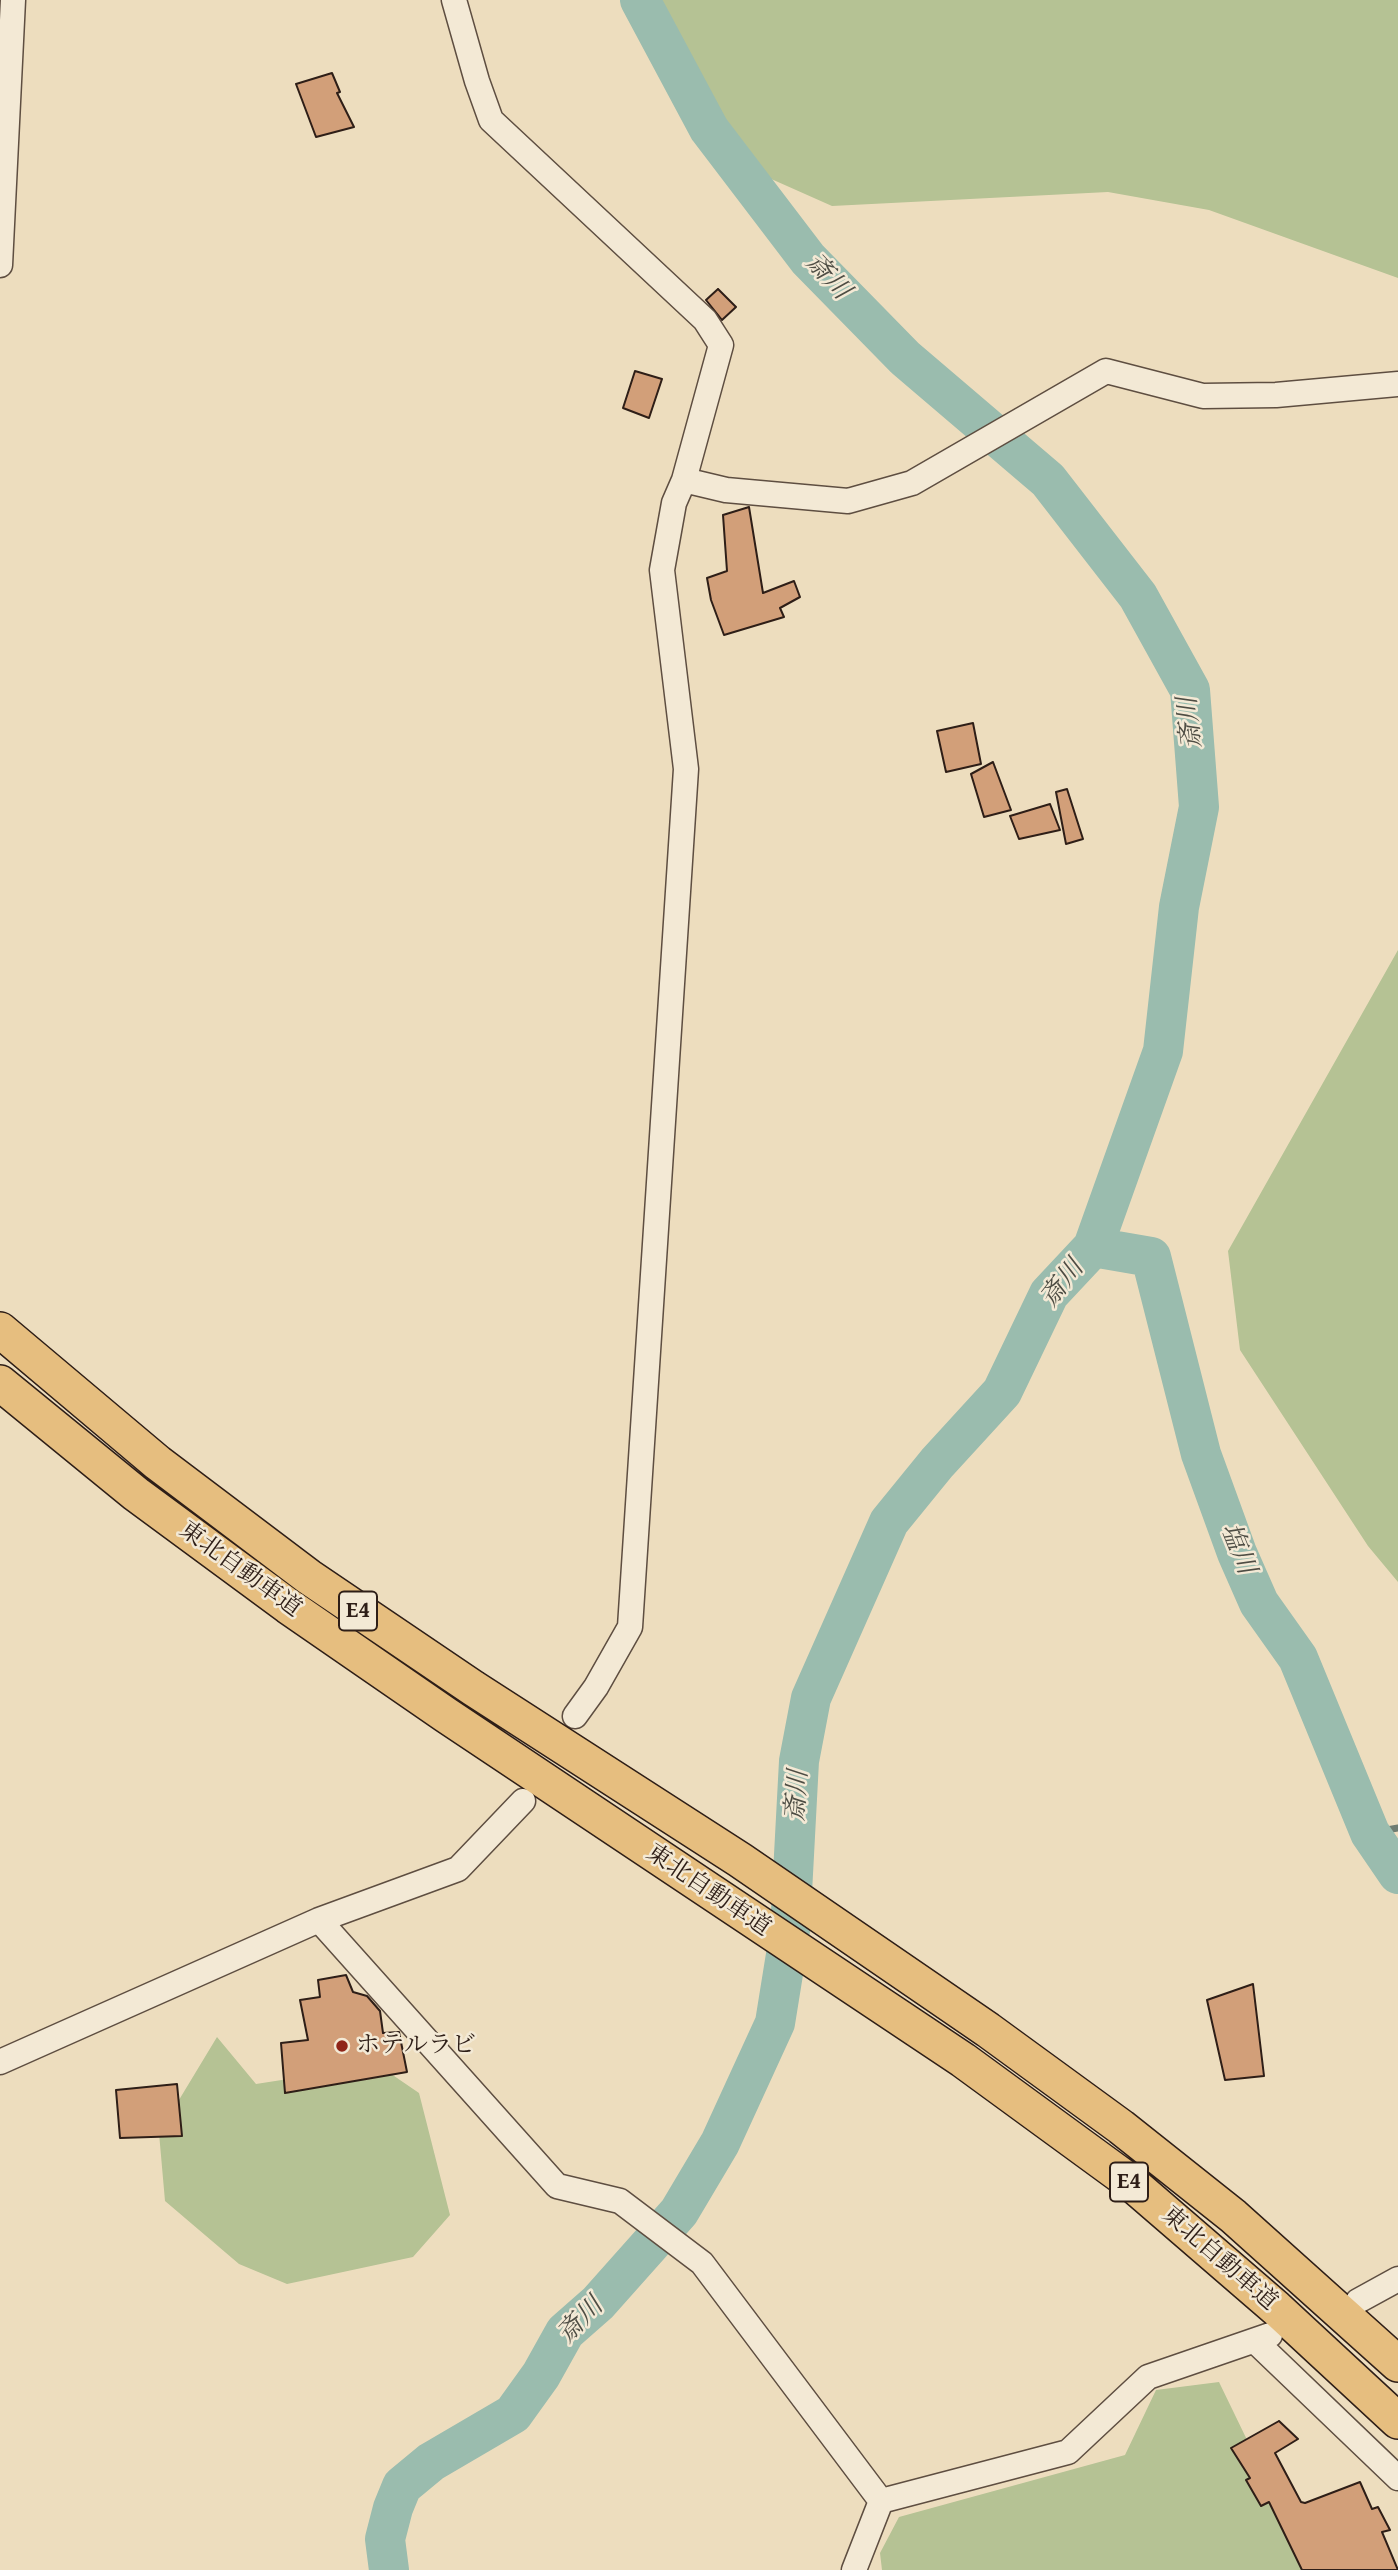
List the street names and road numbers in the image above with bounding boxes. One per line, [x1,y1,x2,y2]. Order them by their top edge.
street label: 東北自動車道 [173,1516,307,1624]
road number: E4 [339,1592,377,1630]
street label: 東北自動車道 [640,1839,776,1943]
road number: E4 [1110,2162,1148,2202]
street label: 東北自動車道 [1155,2201,1283,2317]

